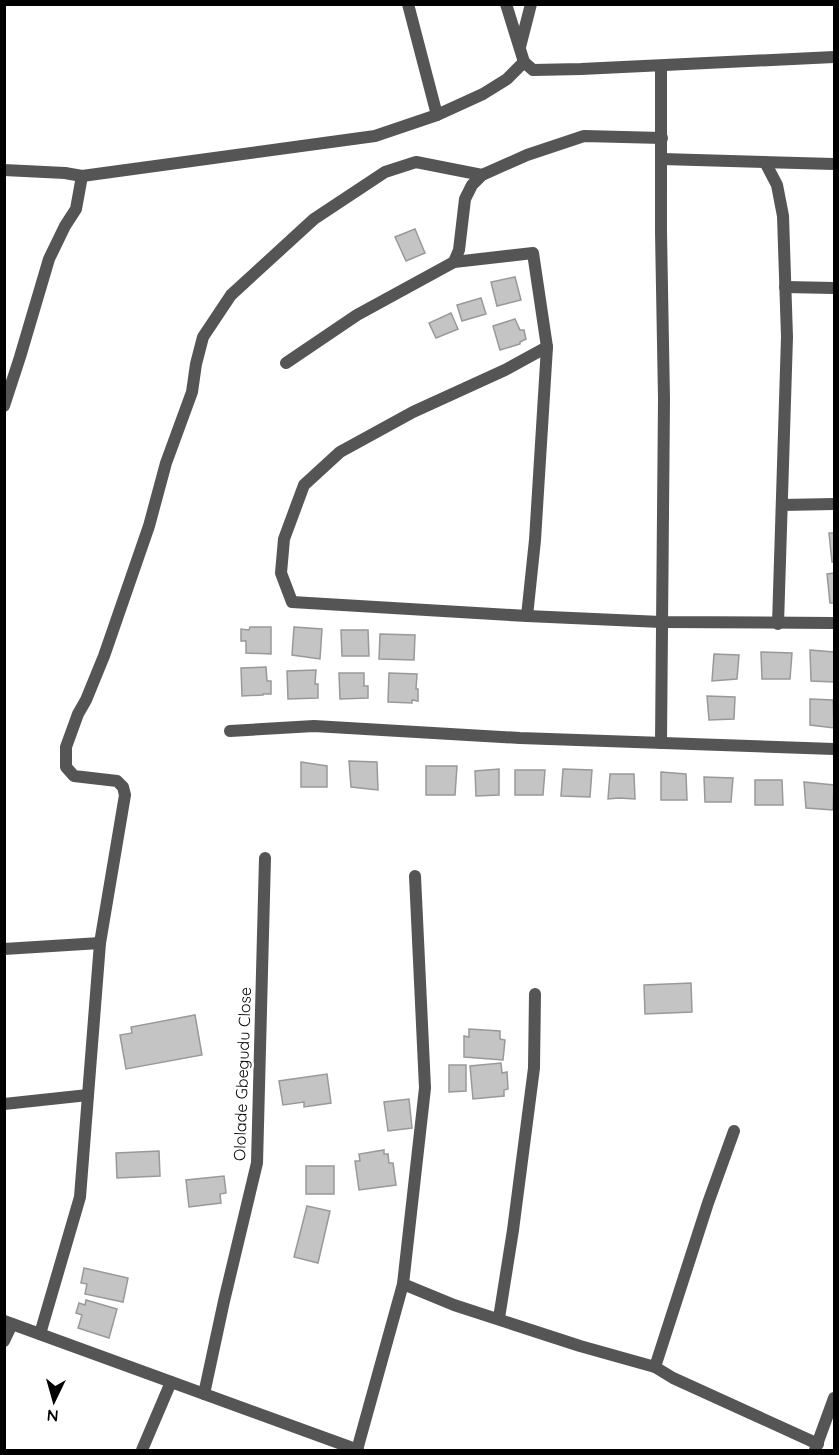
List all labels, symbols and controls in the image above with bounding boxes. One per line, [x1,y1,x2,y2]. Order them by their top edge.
street label: Ololade Gbegudu Close [229,987,255,1161]
north arrow [24,1371,84,1431]
text: N [46,1405,59,1426]

